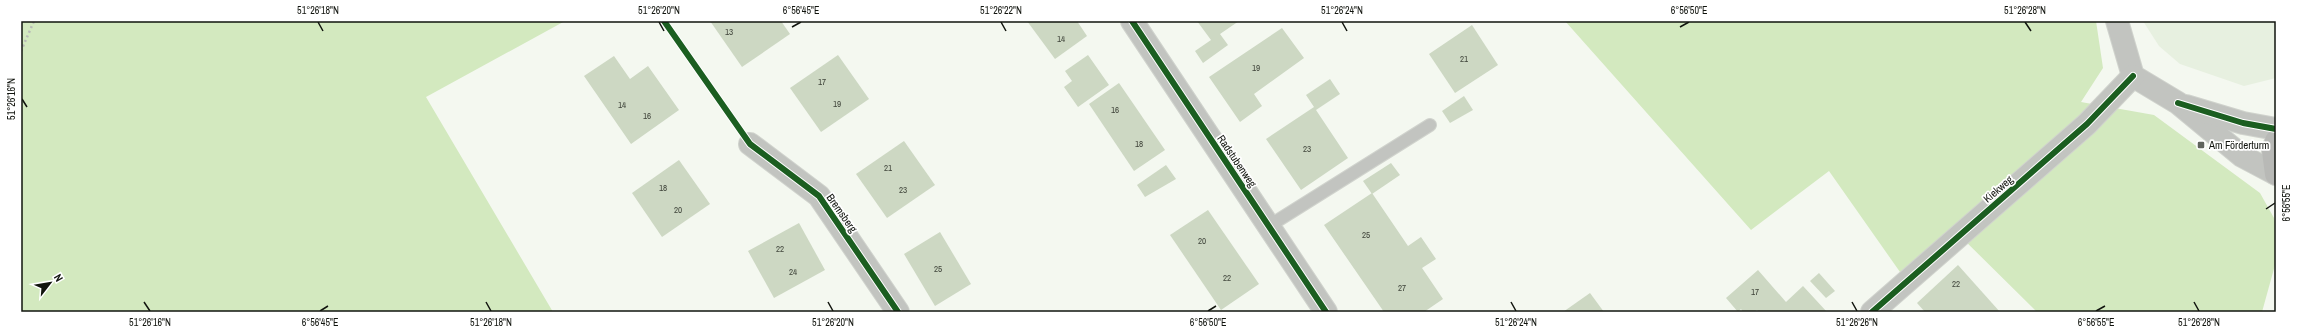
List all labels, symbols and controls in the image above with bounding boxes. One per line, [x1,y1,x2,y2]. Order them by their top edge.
text: 51°26'18"N [297,4,339,17]
text: 51°26'20"N [638,4,680,17]
text: 6°56'45"E [783,4,819,17]
text: 51°26'22"N [980,4,1022,17]
text: 51°26'24"N [1321,4,1363,17]
text: 6°56'50"E [1671,4,1707,17]
text: 51°26'28"N [2004,4,2046,17]
house number: 13 [725,26,733,38]
house number: 14 [1057,33,1065,45]
house number: 21 [1460,53,1468,65]
house number: 19 [1252,62,1260,74]
house number: 17 [818,76,826,88]
text: 51°26'16"N [5,78,18,120]
house number: 19 [833,98,841,110]
house number: 14 [618,99,626,111]
house number: 16 [1111,104,1119,116]
house number: 16 [643,110,651,122]
street label: Radstubenweg [1214,132,1260,190]
house number: 18 [1135,138,1143,150]
place label: Am Förderturm [2208,138,2269,152]
marker: Am Förderturm [2196,140,2206,150]
house number: 23 [1303,143,1311,155]
house number: 21 [884,162,892,174]
street label: Kiekweg [1980,172,2016,206]
house number: 18 [659,182,667,194]
house number: 23 [899,184,907,196]
text: 6°56'55"E [2280,185,2293,221]
street label: Bremsberg [824,191,860,235]
house number: 20 [674,204,682,216]
house number: 25 [1362,229,1370,241]
house number: 20 [1198,235,1206,247]
house number: 22 [776,243,784,255]
north arrow [30,263,70,303]
house number: 25 [934,263,942,275]
house number: 24 [789,266,797,278]
text: N [51,271,66,284]
house number: 22 [1223,272,1231,284]
house number: 22 [1952,278,1960,290]
house number: 27 [1398,282,1406,294]
house number: 17 [1751,286,1759,298]
text: 51°26'16"N [129,316,171,329]
text: 6°56'45"E [302,316,338,329]
text: 51°26'18"N [470,316,512,329]
text: 51°26'20"N [812,316,854,329]
text: 6°56'50"E [1190,316,1226,329]
text: 51°26'24"N [1495,316,1537,329]
text: 51°26'26"N [1836,316,1878,329]
text: 6°56'55"E [2078,316,2114,329]
text: 51°26'28"N [2178,316,2220,329]

